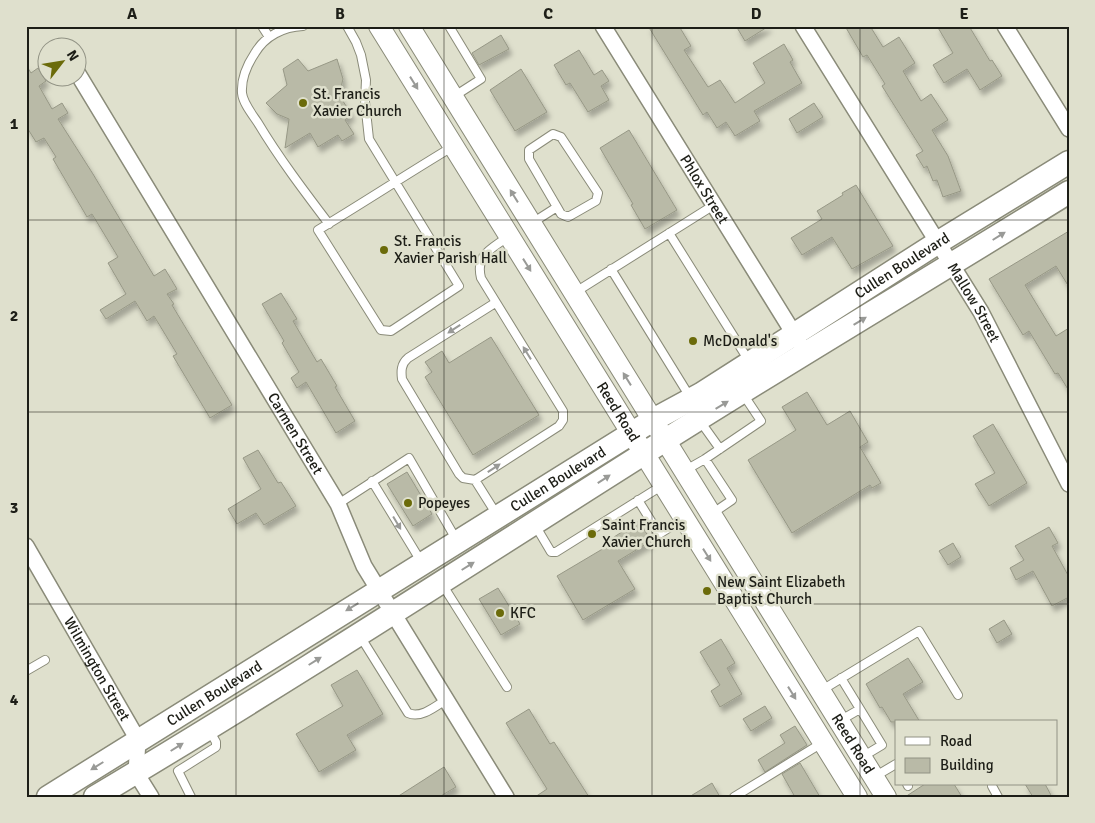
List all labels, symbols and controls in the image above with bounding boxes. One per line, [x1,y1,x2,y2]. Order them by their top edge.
text: A [127,4,138,24]
text: B [335,4,345,24]
text: C [543,4,553,24]
text: D [751,4,762,24]
text: E [959,4,969,24]
north arrow [38,38,88,88]
text: N [63,47,83,64]
one-way arrow [410,76,419,89]
place label: St. Francis Xavier Church [313,85,402,120]
marker: St. Francis Xavier Church [297,97,309,109]
text: 1 [10,114,19,134]
street label: Phlox Street [676,151,732,227]
one-way arrow [509,190,518,203]
street label: Cullen Boulevard [851,229,953,302]
one-way arrow [992,231,1005,240]
place label: St. Francis Xavier Parish Hall [394,232,507,267]
marker: St. Francis Xavier Parish Hall [378,244,390,256]
one-way arrow [523,259,532,272]
street label: Mallow Street [944,259,1004,345]
text: 2 [10,306,18,326]
one-way arrow [854,316,867,325]
one-way arrow [447,324,461,334]
place label: McDonald's [703,332,778,350]
marker: McDonald's [687,335,699,347]
one-way arrow [522,346,531,360]
one-way arrow [623,372,632,386]
street label: Reed Road [593,379,644,445]
street label: Carmen Street [264,389,327,478]
one-way arrow [715,401,728,410]
street label: Cullen Boulevard [507,443,609,516]
one-way arrow [487,463,501,473]
one-way arrow [598,474,611,484]
place label: Popeyes [418,494,471,512]
marker: Popeyes [402,497,414,509]
text: 3 [10,498,18,518]
one-way arrow [393,516,402,529]
place label: Saint Francis Xavier Church [602,516,691,551]
marker: Saint Francis Xavier Church [586,528,598,540]
one-way arrow [702,548,711,561]
one-way arrow [461,561,475,570]
place label: New Saint Elizabeth Baptist Church [717,573,845,608]
marker: New Saint Elizabeth Baptist Church [701,585,713,597]
one-way arrow [346,603,359,612]
place label: KFC [510,604,536,622]
marker: KFC [494,607,506,619]
street label: Wilmington Street [60,614,134,724]
one-way arrow [309,656,322,666]
street label: Cullen Boulevard [163,657,265,730]
one-way arrow [788,686,797,699]
text: 4 [10,690,19,710]
street label: Reed Road [828,710,878,777]
legend [895,720,1058,786]
text: Road [940,732,972,750]
one-way arrow [171,742,184,751]
text: Building [940,756,994,774]
one-way arrow [90,761,104,771]

